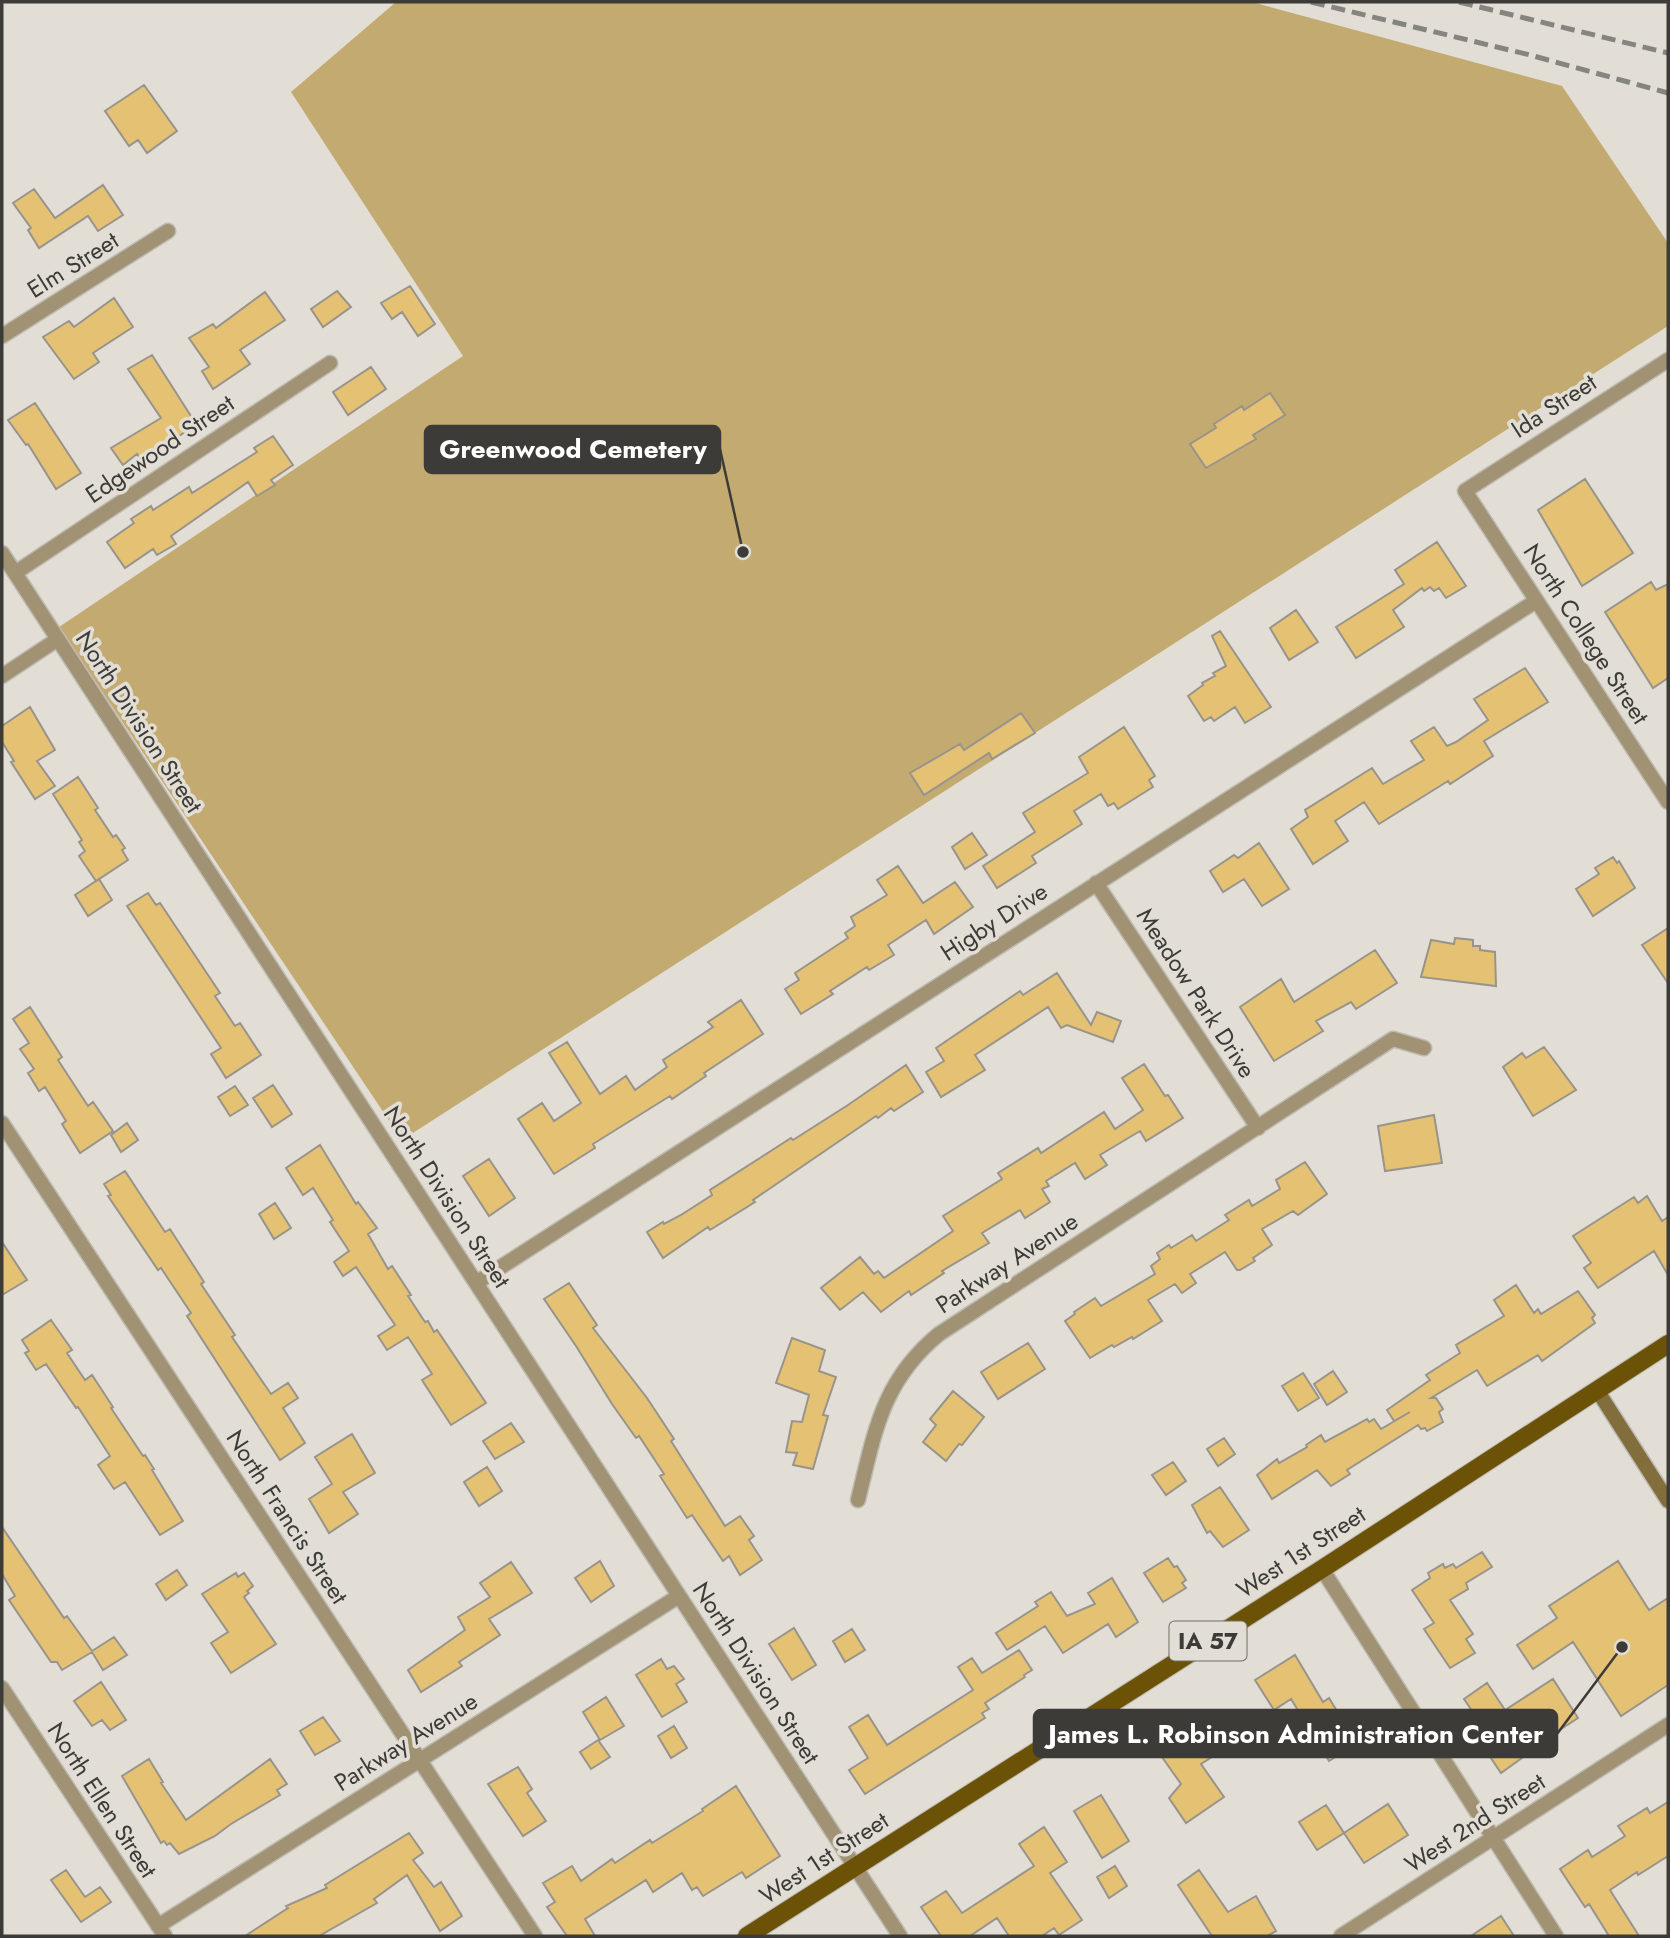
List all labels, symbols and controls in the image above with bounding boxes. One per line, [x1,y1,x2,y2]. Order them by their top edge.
street label: Elm Street [20,223,125,306]
street label: Ida Street [1504,365,1604,446]
street label: Edgewood Street [78,386,241,511]
callout: Greenwood Cemetery [425,426,720,473]
text: Greenwood Cemetery [439,430,707,468]
street label: North College Street [1515,537,1658,731]
street label: North Division Street [67,624,212,820]
street label: Higby Drive [933,874,1054,969]
street label: Meadow Park Drive [1128,901,1265,1085]
street label: North Division Street [375,1099,520,1295]
street label: Parkway Avenue [929,1203,1085,1322]
street label: North Francis Street [218,1423,357,1611]
street label: West 1st Street [1229,1497,1372,1606]
street label: North Division Street [684,1575,829,1771]
road number: IA 57 [1170,1622,1246,1660]
street label: Parkway Avenue [327,1683,484,1800]
callout: James L. Robinson Administration Center [1034,1710,1557,1757]
street label: North Ellen Street [39,1715,166,1885]
text: James L. Robinson Administration Center [1043,1715,1544,1753]
street label: West 2nd Street [1398,1764,1552,1881]
street label: West 1st Street [752,1803,895,1912]

